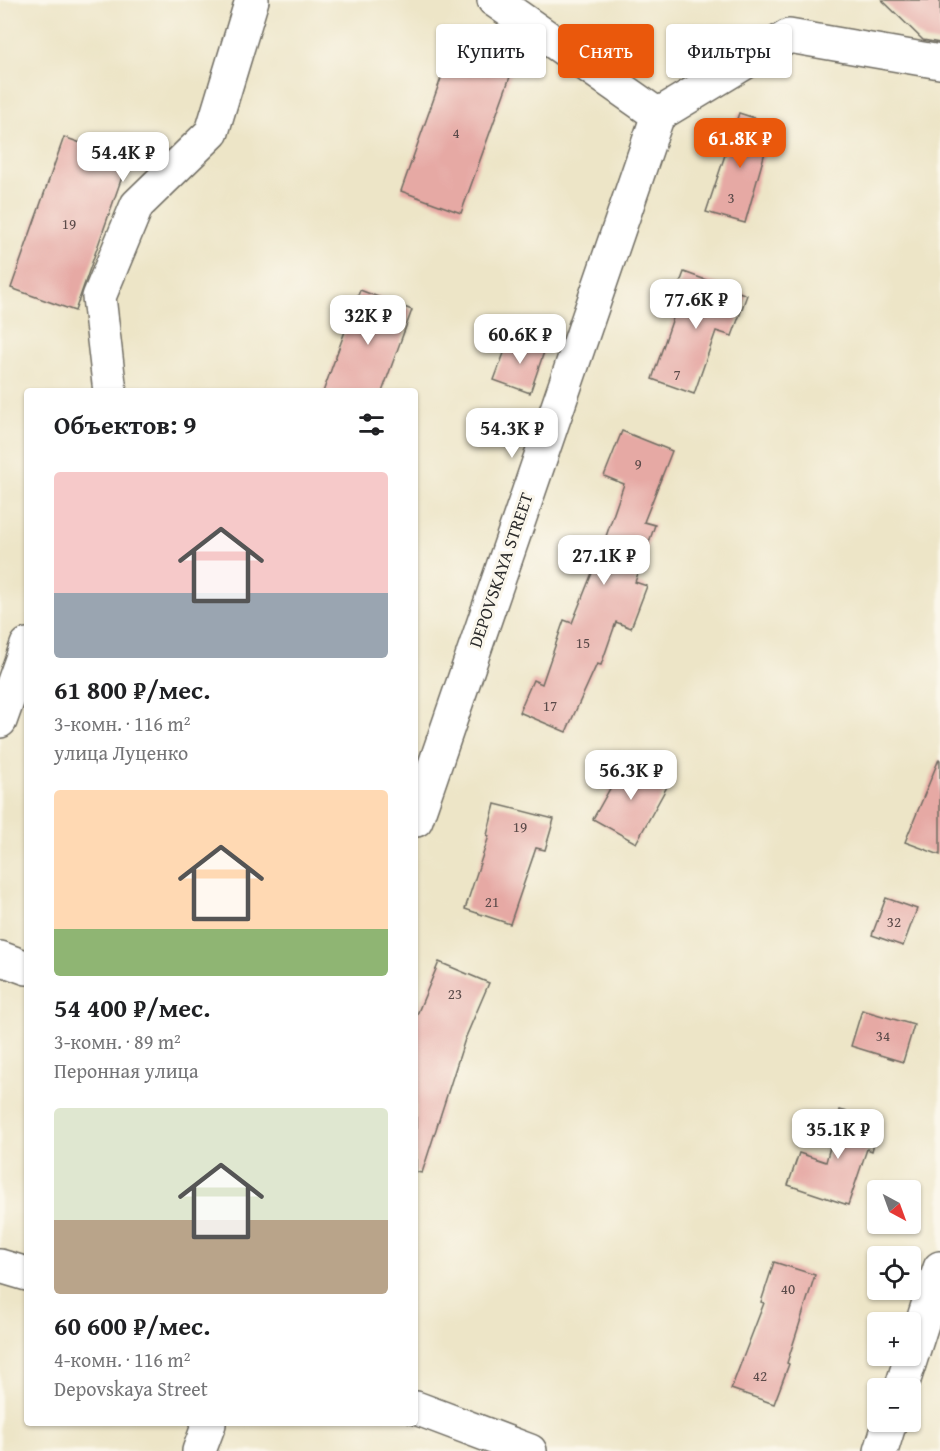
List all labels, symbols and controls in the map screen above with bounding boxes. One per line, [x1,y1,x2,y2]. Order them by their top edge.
chip: Купить [436,24,546,78]
chip: Снять [558,24,654,78]
chip: Фильтры [666,24,792,78]
pin: 61.8K ₽ [685,118,795,169]
house number: 4 [452,122,460,143]
text: 61.8K ₽ [708,123,772,152]
pin: 54.4K ₽ [68,132,178,183]
text: 54.4K ₽ [91,137,155,166]
house number: 3 [727,187,735,208]
house number: 19 [62,213,76,234]
pin: 77.6K ₽ [641,279,751,330]
text: 77.6K ₽ [664,284,728,313]
pin: 32K ₽ [326,295,410,346]
text: 32K ₽ [344,300,392,329]
pin: 60.6K ₽ [465,314,575,365]
text: 60.6K ₽ [488,319,552,348]
house number: 7 [673,364,681,385]
text: Объектов: 9 [54,405,197,444]
icon: filters [355,408,388,441]
pin: 54.3K ₽ [457,408,567,459]
text: 54.3K ₽ [480,413,544,442]
house number: 9 [634,453,642,474]
street label: DEPOVSKAYA STREET [461,489,540,651]
icon: home [167,511,275,619]
pin: 27.1K ₽ [549,535,659,586]
text: 27.1K ₽ [572,540,636,569]
house number: 15 [576,632,590,653]
text: 61 800 ₽/мес. [54,670,210,709]
house number: 17 [543,695,557,716]
text: 3-комн. · 116 m² [54,709,190,738]
text: улица Луценко [54,738,188,767]
pin: 56.3K ₽ [576,750,686,801]
text: 56.3K ₽ [599,755,663,784]
house number: 19 [513,816,527,837]
icon: home [167,829,275,937]
house number: 21 [485,891,499,912]
house number: 32 [887,911,901,932]
house number: 23 [448,983,462,1004]
text: 54 400 ₽/мес. [54,988,210,1027]
house number: 34 [876,1025,890,1046]
text: 3-комн. · 89 m² [54,1027,181,1056]
text: Перонная улица [54,1056,199,1085]
pin: 35.1K ₽ [783,1109,893,1160]
text: 35.1K ₽ [806,1114,870,1143]
icon: home [167,1147,275,1255]
north arrow [867,1180,921,1234]
map controls [867,1180,921,1432]
button: locate [867,1246,921,1300]
house number: 40 [781,1278,795,1299]
text: 60 600 ₽/мес. [54,1306,210,1345]
button: + [867,1312,921,1366]
text: 4-комн. · 116 m² [54,1345,190,1374]
house number: 42 [753,1365,767,1386]
text: Depovskaya Street [54,1374,208,1403]
button: − [867,1378,921,1432]

